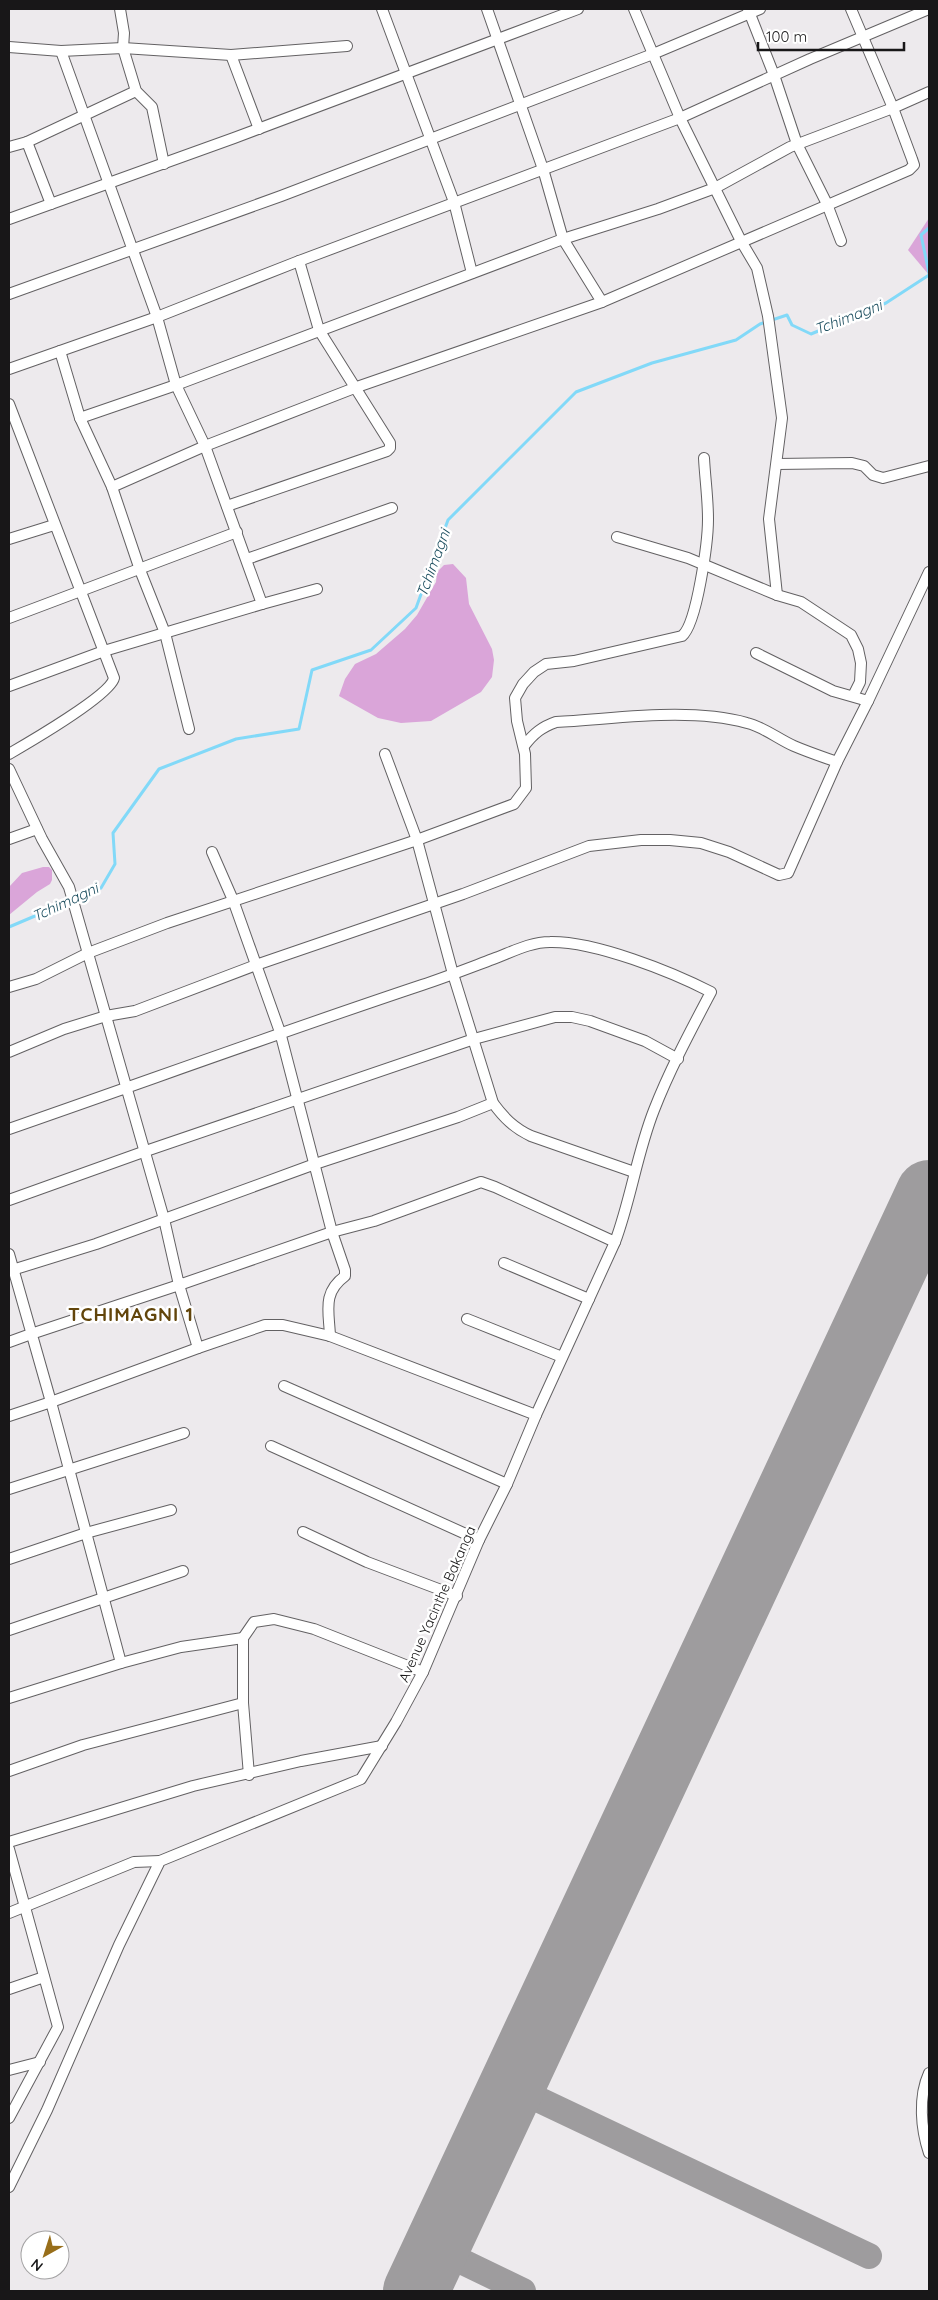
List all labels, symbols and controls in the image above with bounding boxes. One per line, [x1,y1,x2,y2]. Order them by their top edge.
scale bar [758,20,904,52]
text: 100 m [766,27,807,46]
water label: Tchimagni [812,295,886,339]
water label: Tchimagni [412,525,455,600]
water label: Tchimagni [29,878,103,926]
district label: TCHIMAGNI 1 [68,1302,194,1326]
street label: Avenue Yacinthe Bakanga [394,1523,480,1685]
north arrow [20,2230,70,2280]
text: N [27,2255,46,2275]

